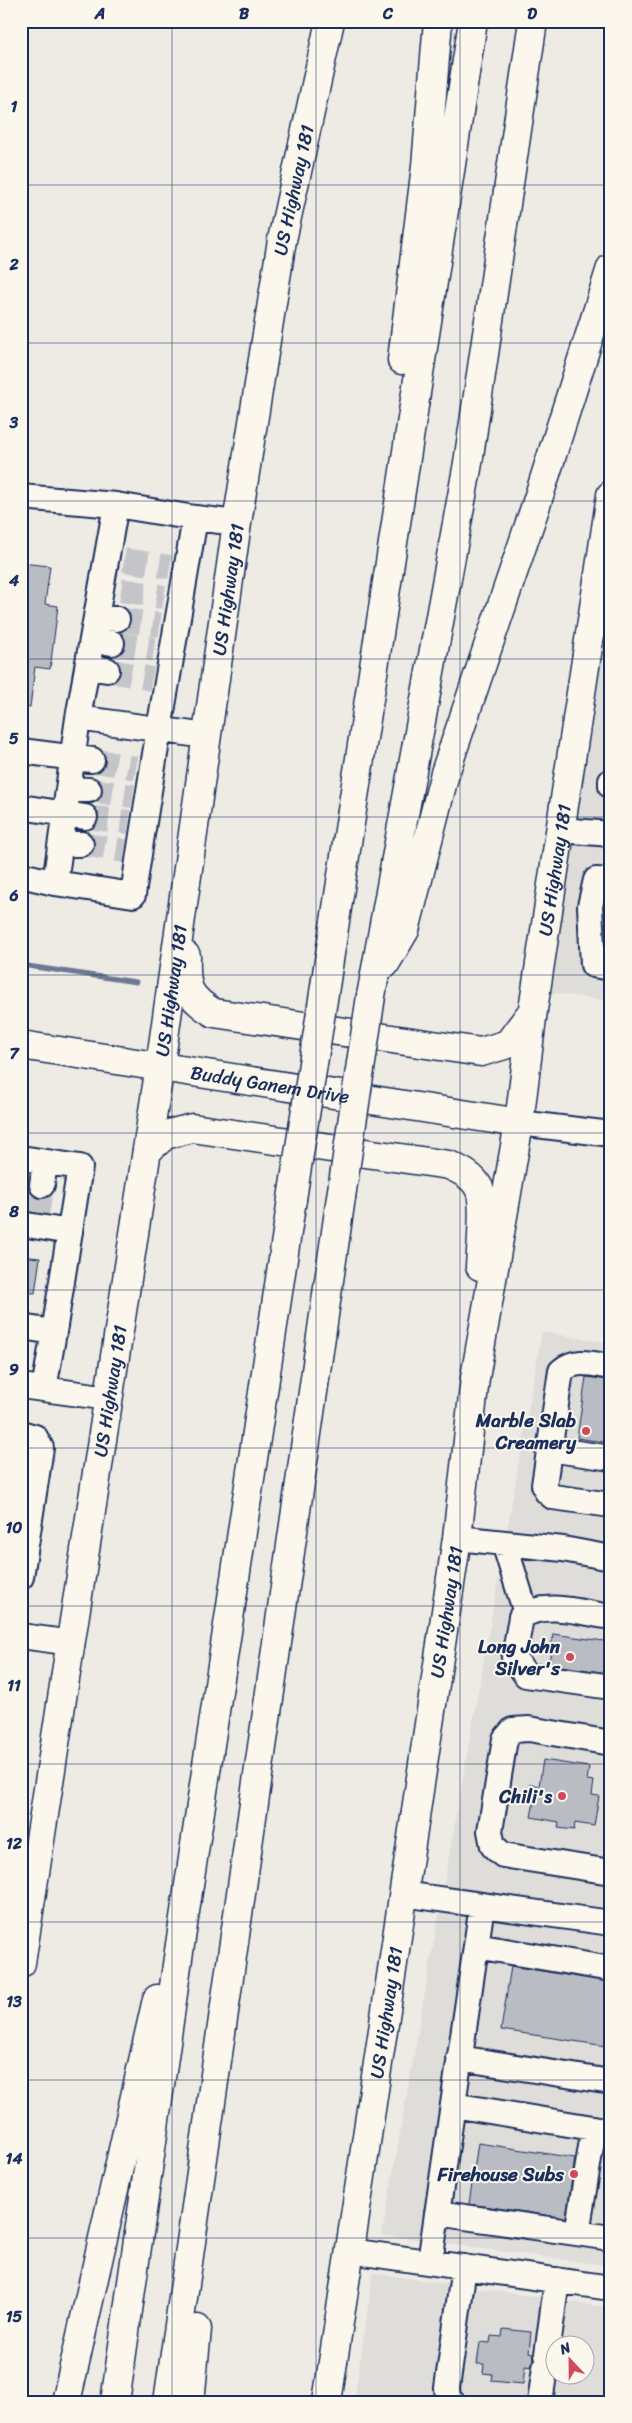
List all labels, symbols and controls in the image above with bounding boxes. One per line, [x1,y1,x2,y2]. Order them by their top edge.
text: A [94,0,105,28]
text: B [239,0,250,28]
text: C [382,0,394,28]
text: D [527,0,537,28]
text: 1 [11,92,18,121]
street label: US Highway 181 [264,121,324,258]
text: 2 [8,250,19,279]
text: 3 [9,408,19,437]
street label: US Highway 181 [202,521,254,658]
text: 4 [8,566,19,595]
text: 5 [9,724,19,753]
street label: US Highway 181 [528,802,581,938]
text: 6 [8,881,19,910]
street label: US Highway 181 [146,922,197,1059]
text: 7 [9,1039,20,1068]
street label: Buddy Ganem Drive [188,1056,352,1113]
text: 8 [8,1197,19,1226]
street label: US Highway 181 [84,1323,137,1459]
text: 9 [9,1355,19,1384]
place label: Marble Slab Creamery [475,1404,577,1459]
marker: Marble Slab Creamery [580,1425,592,1437]
text: 10 [6,1513,22,1542]
street label: US Highway 181 [420,1544,473,1680]
place label: Long John Silver's [478,1630,561,1685]
marker: Long John Silver's [564,1651,576,1663]
text: 11 [7,1671,21,1700]
place label: Chili's [498,1780,553,1813]
marker: Chili's [556,1790,568,1802]
text: 12 [6,1829,23,1858]
street label: US Highway 181 [360,1944,412,2081]
text: 13 [6,1987,22,2016]
text: 14 [6,2144,22,2173]
place label: Firehouse Subs [437,2158,565,2191]
marker: Firehouse Subs [568,2168,580,2180]
text: 15 [6,2302,23,2331]
text: N [555,2335,575,2362]
north arrow [544,2336,594,2386]

